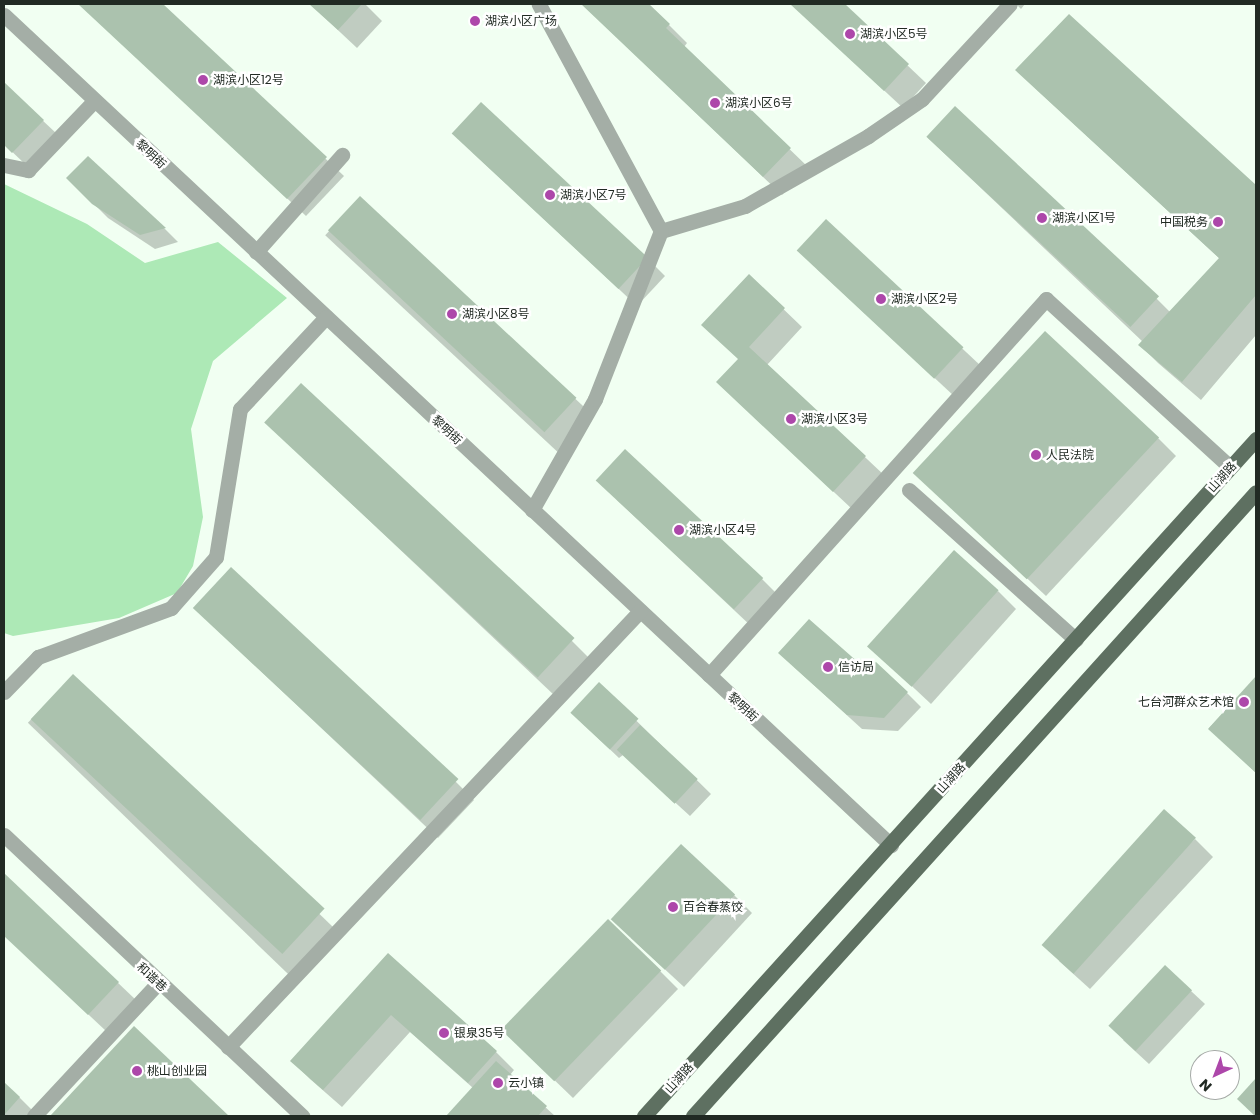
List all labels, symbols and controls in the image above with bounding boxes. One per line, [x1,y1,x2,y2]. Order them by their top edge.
place label: 湖滨小区广场 [485,14,557,28]
marker: 湖滨小区广场 [469,15,481,27]
place label: 湖滨小区5号 [860,27,928,41]
marker: 湖滨小区5号 [844,28,856,40]
place label: 湖滨小区12号 [213,73,284,87]
marker: 湖滨小区12号 [197,74,209,86]
place label: 湖滨小区6号 [725,96,793,110]
marker: 湖滨小区6号 [709,97,721,109]
street label: 黎明街 [133,136,169,172]
place label: 湖滨小区7号 [560,188,627,202]
marker: 湖滨小区7号 [544,189,556,201]
place label: 湖滨小区1号 [1052,211,1116,225]
marker: 湖滨小区1号 [1036,212,1048,224]
place label: 中国税务 [1160,215,1208,229]
marker: 中国税务 [1212,216,1224,228]
place label: 湖滨小区2号 [891,292,958,306]
marker: 湖滨小区2号 [875,293,887,305]
place label: 湖滨小区8号 [462,307,530,321]
marker: 湖滨小区8号 [446,308,458,320]
street label: 黎明街 [429,412,465,448]
place label: 湖滨小区3号 [801,412,868,426]
marker: 湖滨小区3号 [785,413,797,425]
place label: 人民法院 [1046,448,1094,462]
marker: 人民法院 [1030,449,1042,461]
street label: 山湖路 [1205,459,1239,495]
place label: 湖滨小区4号 [689,523,757,537]
marker: 湖滨小区4号 [673,524,685,536]
place label: 信访局 [838,660,874,674]
marker: 信访局 [822,661,834,673]
street label: 黎明街 [725,689,761,725]
place label: 七台河群众艺术馆 [1138,695,1234,709]
marker: 七台河群众艺术馆 [1238,696,1250,708]
street label: 山湖路 [934,760,968,796]
place label: 百合春蒸饺 [683,900,743,914]
marker: 百合春蒸饺 [667,901,679,913]
street label: 和谐巷 [134,959,170,995]
place label: 银泉35号 [454,1026,505,1040]
marker: 银泉35号 [438,1027,450,1039]
north arrow [1190,1050,1240,1100]
street label: 山湖路 [662,1060,696,1096]
place label: 桃山创业园 [147,1064,207,1078]
marker: 桃山创业园 [131,1065,143,1077]
text: N [1195,1074,1216,1096]
place label: 云小镇 [508,1076,544,1090]
marker: 云小镇 [492,1077,504,1089]

